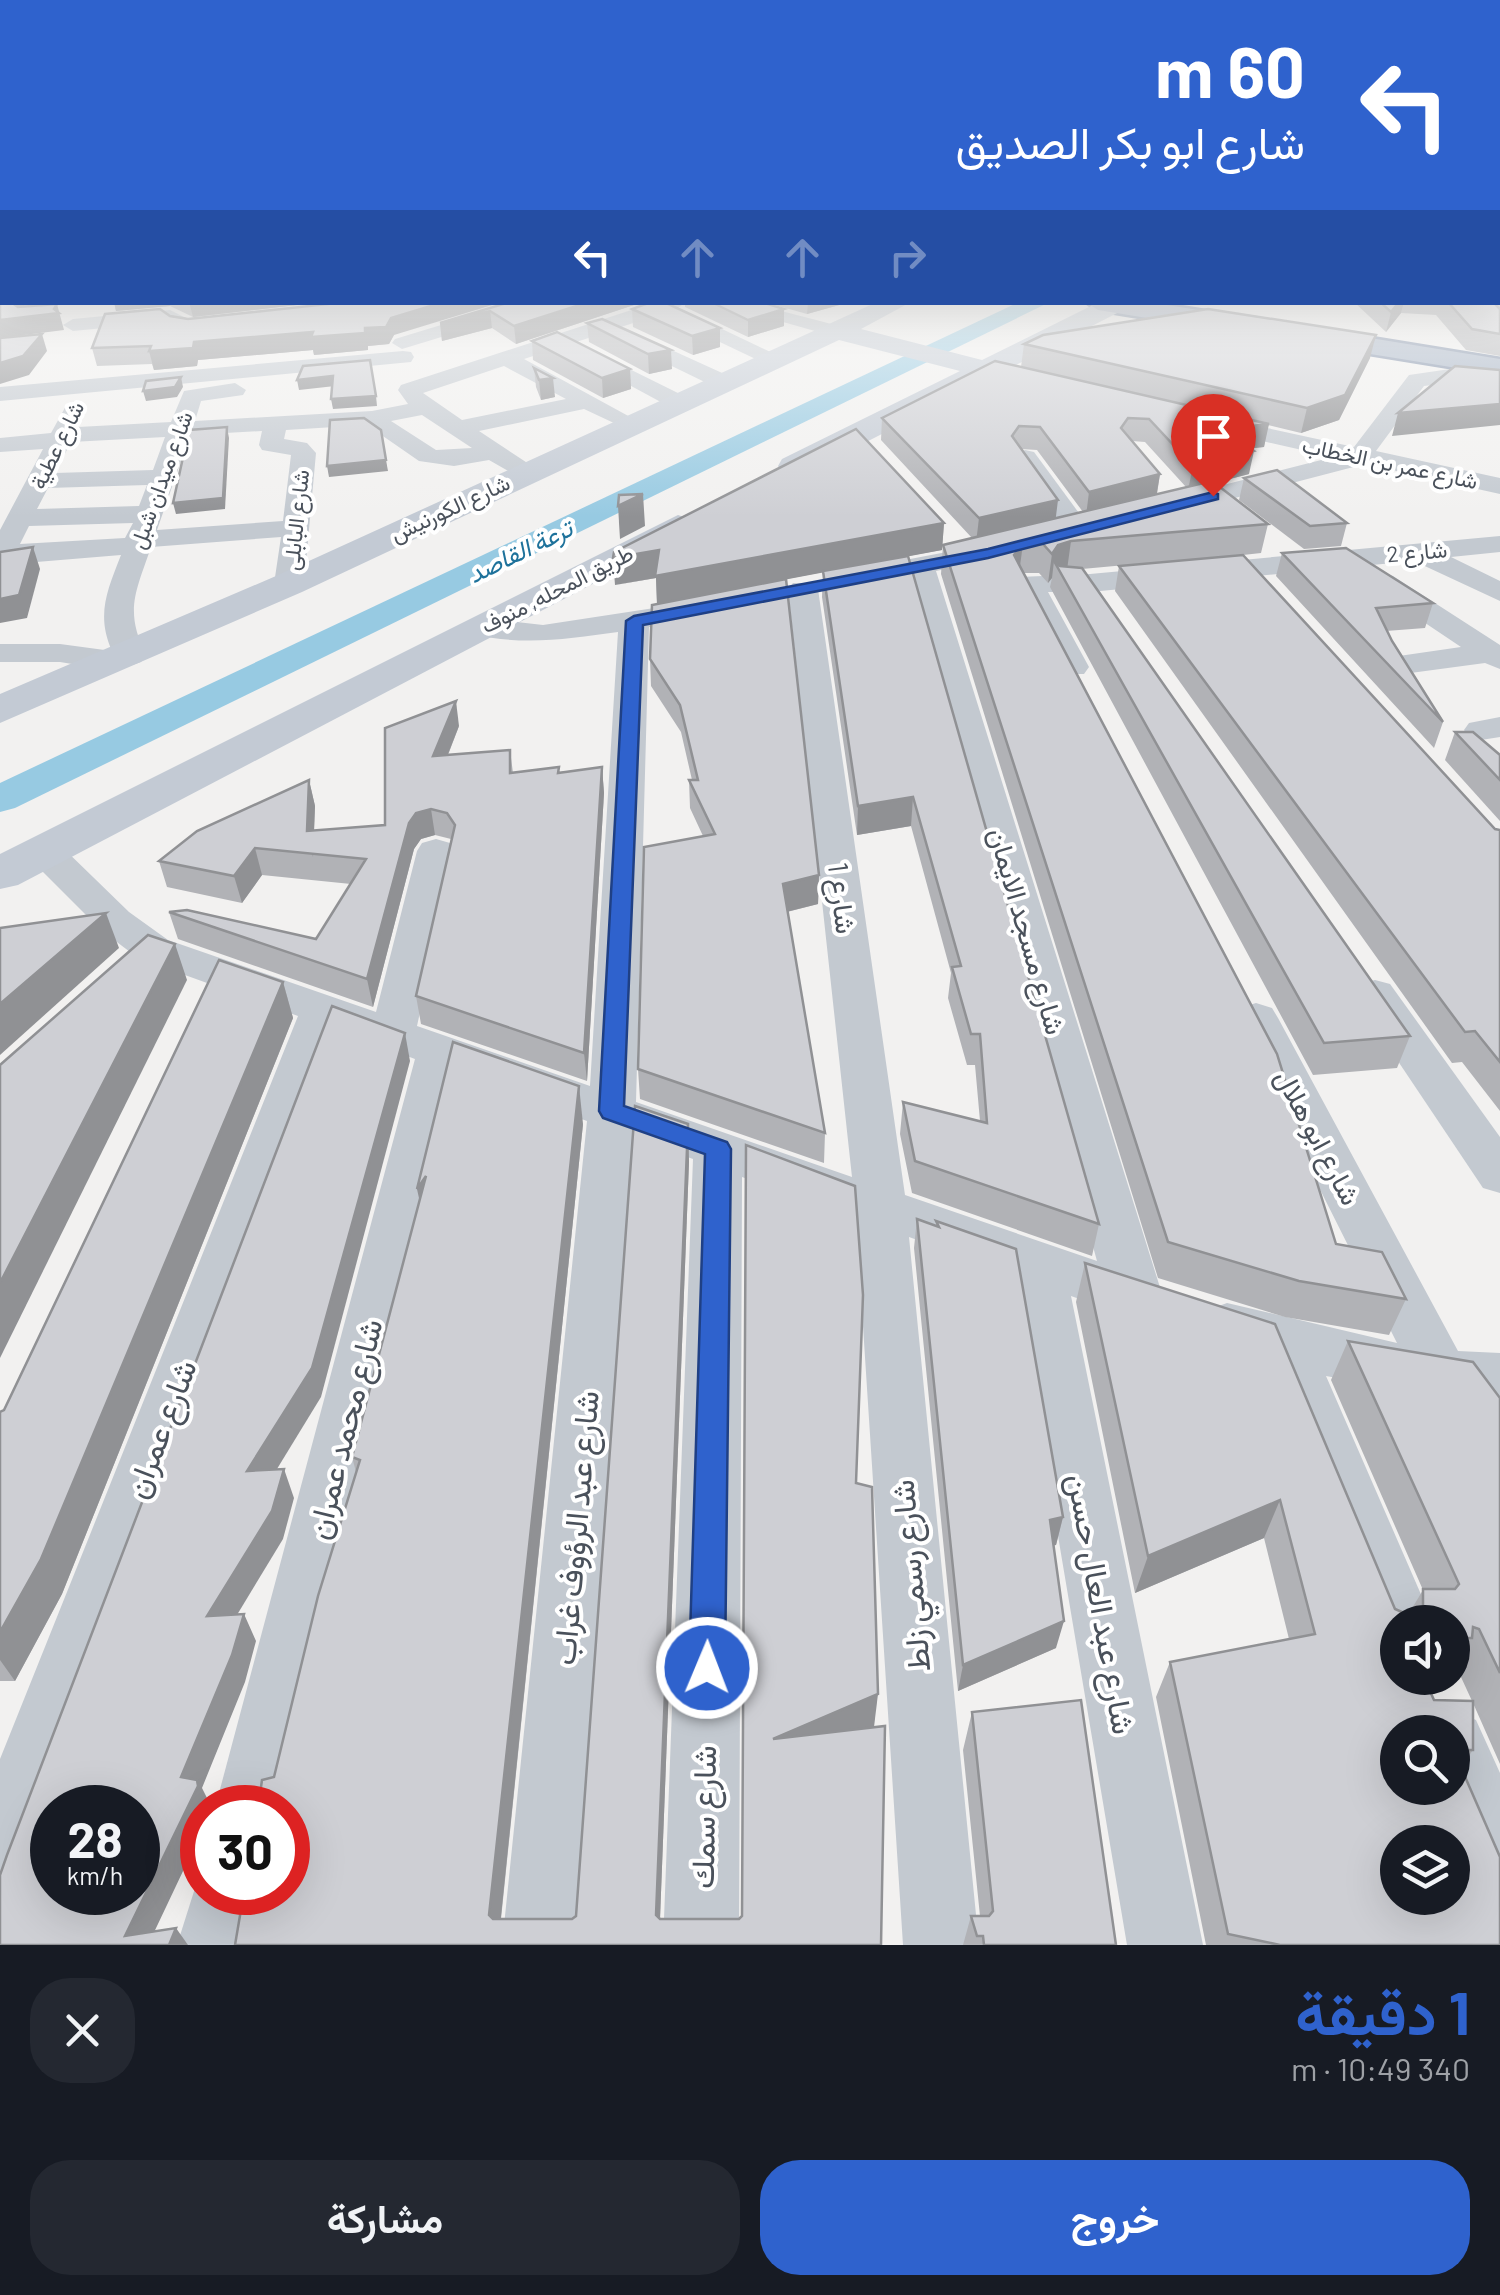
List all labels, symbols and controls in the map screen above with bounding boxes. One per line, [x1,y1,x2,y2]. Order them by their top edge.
text: 60 m [1155,28,1305,112]
icon: left [1340,40,1470,170]
text: شارع ابو بكر الصديق [955,114,1305,168]
icon: left [565,230,620,285]
icon: ahead [670,230,725,285]
icon: ahead [775,230,830,285]
icon: right [880,230,935,285]
pin [1171,394,1256,497]
street label: شارع عطية [24,396,91,494]
street label: شارع ميدان شبل [123,407,200,553]
icon: arrive [1186,409,1241,464]
street label: شارع عمر بن الخطاب [1299,431,1480,496]
street label: شارع البابلى [277,468,316,572]
street label: شارع الكورنيش [386,468,515,549]
water label: ترعة القاصد [462,511,581,590]
street label: شارع 2 [1386,535,1448,570]
street label: طريق المحله, منوف [476,539,638,639]
street label: شارع مسجد الايمان [979,823,1074,1039]
street label: شارع 1 [819,860,864,936]
street label: شارع ابو هلال [1266,1063,1369,1212]
street label: شارع محمد عمران [297,1314,394,1544]
street label: شارع عمران [115,1354,208,1505]
street label: شارع عبد الرؤوف غراب [543,1389,610,1667]
street label: شارع عبد العال حسن [1056,1471,1145,1738]
street label: شارع رسمي زلط [882,1478,945,1674]
map controls [1380,1605,1470,1915]
button: sound [1380,1605,1470,1695]
position arrow [655,1616,759,1720]
button: search [1380,1715,1470,1805]
street label: شارع سمك [682,1745,727,1889]
speed limit sign: 30 [180,1785,310,1915]
text: 28 [67,1808,123,1868]
button: layers [1380,1825,1470,1915]
text: km/h [67,1860,123,1890]
text: 1 دقيقة [1295,1975,1470,2047]
button: close [30,1978,135,2083]
text: 340 m · 10:49 [1291,2049,1470,2087]
button: مشاركة [30,2160,740,2275]
button: خروج [760,2160,1470,2275]

